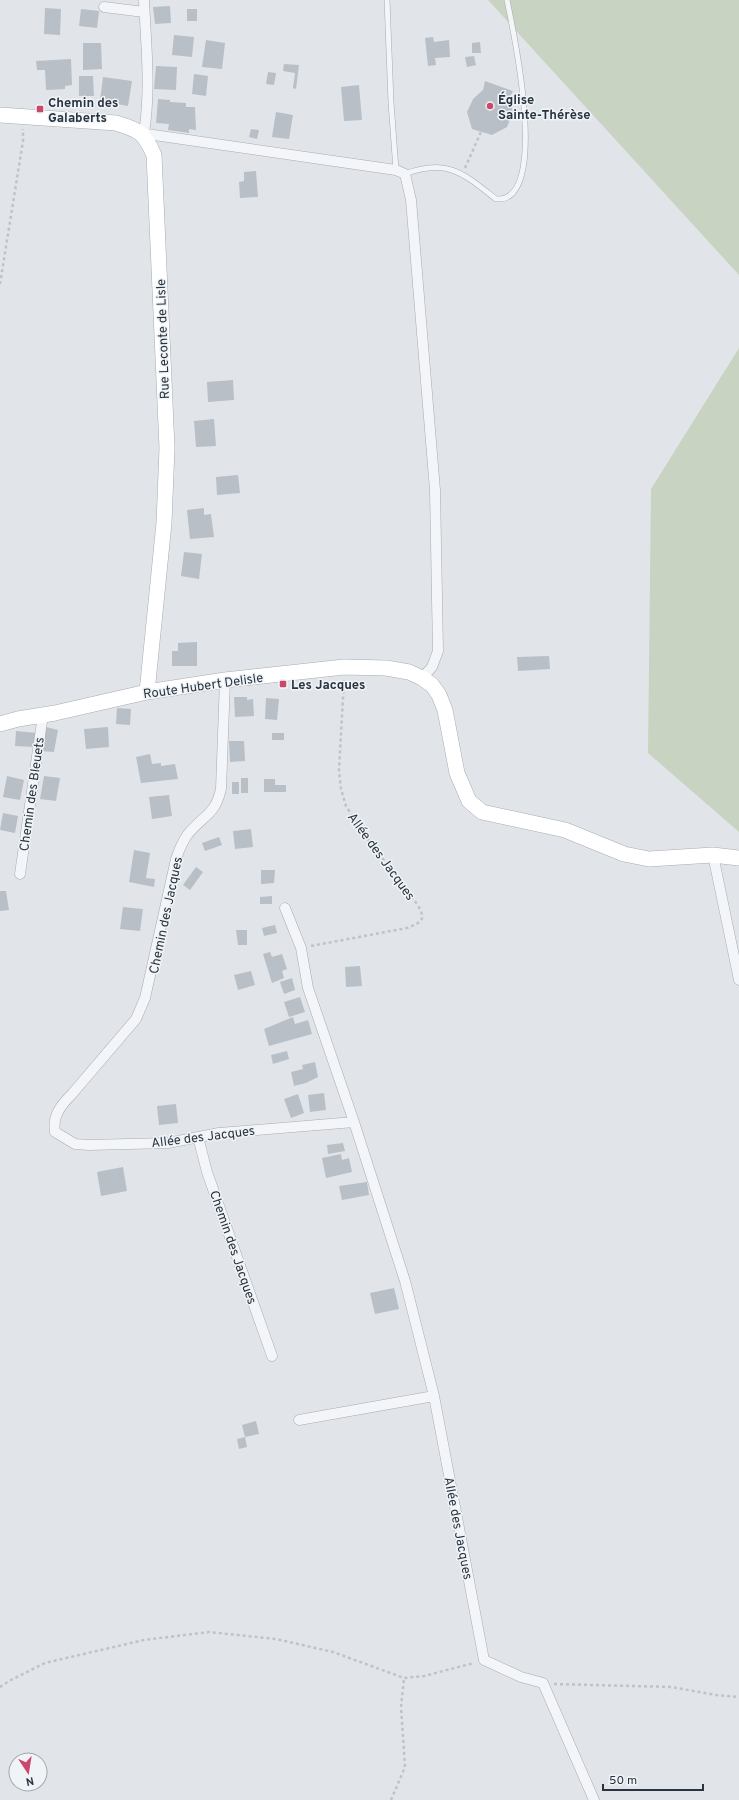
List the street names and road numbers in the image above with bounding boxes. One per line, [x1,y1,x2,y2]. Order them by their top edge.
street label: Rue Leconte de Lisle [154,278,174,399]
street label: Route Hubert Delisle [142,671,264,703]
street label: Chemin des Bleuets [17,736,49,852]
street label: Allée des Jacques [343,810,418,904]
street label: Chemin des Jacques [147,855,187,975]
street label: Allée des Jacques [151,1124,256,1152]
street label: Chemin des Jacques [205,1189,259,1307]
street label: Allée des Jacques [439,1476,475,1581]

